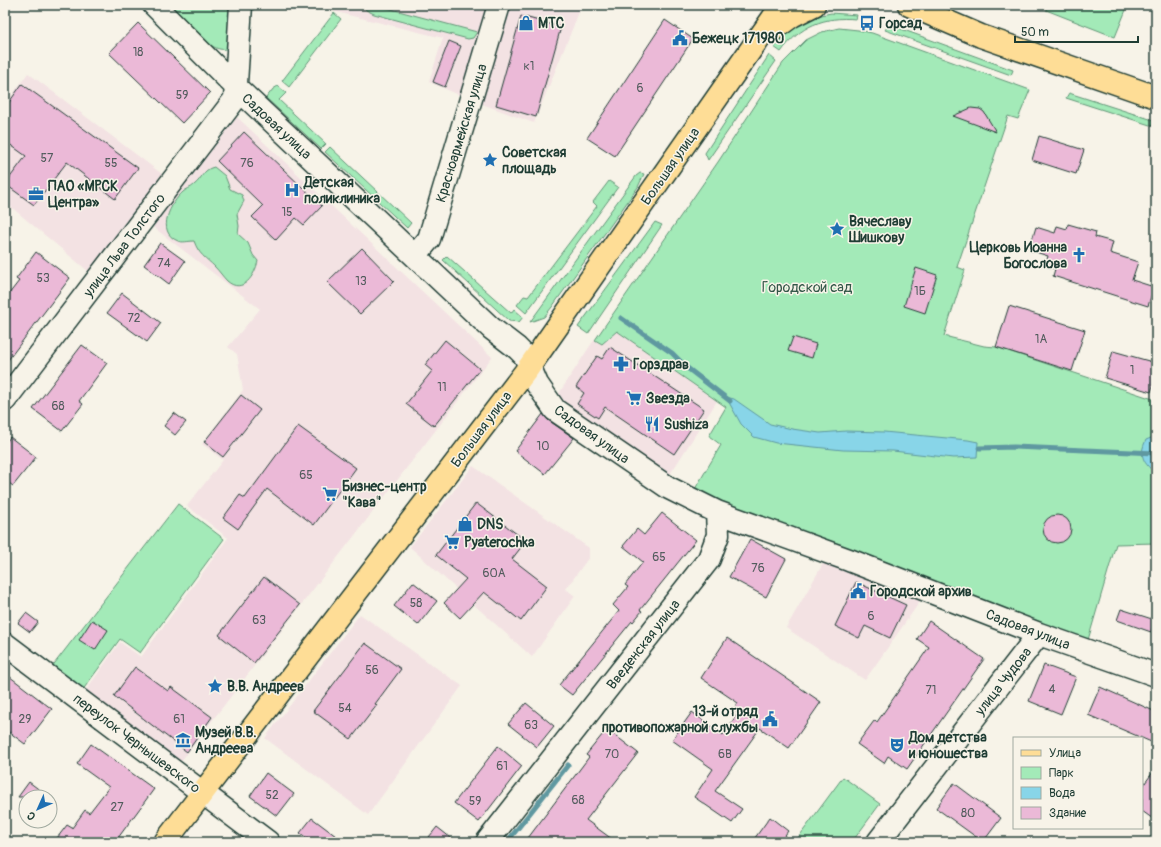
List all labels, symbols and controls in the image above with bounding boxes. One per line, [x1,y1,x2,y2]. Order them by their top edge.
shop icon: МТС [517,14,535,32]
bus stop icon: Горсад [858,14,876,32]
place label: МТС [538,15,565,32]
place label: Горсад [879,15,922,32]
scale bar [1015,18,1138,44]
text: 50 m [1021,25,1049,40]
public building icon: Бежецк 171980 [671,29,689,47]
place label: Бежецк 171980 [692,30,785,47]
house number: 18 [133,45,143,60]
house number: к1 [524,59,534,74]
street label: Красноармейская улица [432,62,491,205]
house number: 6 [637,81,644,96]
house number: 59 [176,88,188,103]
street label: Садовая улица [238,90,315,163]
street label: Большая улица [637,124,703,208]
place label: Советская площадь [502,144,567,177]
house number: 57 [41,151,54,166]
place icon: Советская площадь [481,151,499,169]
house number: 55 [104,156,118,171]
house number: 76 [240,156,254,171]
place label: Детская поликлиника [303,174,380,207]
place label: ПАО «МРСК Центра» [48,178,118,211]
hospital icon: Детская поликлиника [283,181,301,199]
office icon: ПАО «МРСК Центра» [27,185,45,203]
street label: улица Льва Толстого [79,190,169,301]
house number: 15 [281,205,293,220]
place label: Вячеславу Шишкову [848,213,911,246]
place icon: Вячеславу Шишкову [828,220,846,238]
place label: Церковь Иоанна Богослова [970,239,1067,272]
church icon: Церковь Иоанна Богослова [1070,246,1088,264]
house number: 74 [157,256,171,271]
house number: 53 [36,271,50,286]
house number: 13 [355,274,367,289]
park label: Городской сад [762,279,853,296]
house number: 1Б [914,284,926,299]
house number: 72 [127,311,141,326]
house number: 1А [1035,332,1047,347]
pharmacy icon: Горздрав [612,355,630,373]
place label: Горздрав [633,356,689,373]
house number: 1 [1130,363,1134,378]
house number: 11 [437,380,447,395]
street label: Большая улица [447,388,515,471]
supermarket icon: Звезда [625,389,643,407]
place label: Звезда [646,390,690,407]
house number: 68 [51,399,65,414]
street label: Садовая улица [551,401,633,467]
restaurant icon: Sushiza [643,415,661,433]
place label: Sushiza [664,416,709,433]
house number: 10 [537,439,549,454]
house number: 65 [299,468,313,483]
place label: Бизнес-центр "Кава" [342,478,427,511]
supermarket icon: Бизнес-центр "Кава" [321,485,339,503]
shop icon: DNS [456,515,474,533]
place label: DNS [477,516,503,533]
supermarket icon: Pyaterochka [443,533,461,551]
place label: Pyaterochka [464,534,535,551]
house number: 65 [652,550,666,565]
house number: 76 [751,561,765,576]
house number: 60А [483,566,506,581]
public building icon: Городской архив [849,582,867,600]
place label: Городской архив [870,583,972,600]
house number: 58 [410,596,422,611]
street label: Введенская улица [603,596,684,693]
street label: Садовая улица [983,606,1072,653]
house number: 6 [868,609,875,624]
house number: 63 [252,613,266,628]
street label: улица Чудова [971,644,1035,719]
house number: 56 [365,663,379,678]
place icon: В.В. Андреев [206,677,224,695]
place label: В.В. Андреев [227,678,304,695]
house number: 4 [1049,682,1056,697]
house number: 71 [925,683,937,698]
street label: переулок Чернышевского [70,690,204,797]
house number: 54 [338,701,352,716]
place label: 13-й отряд противопожарной службы [602,703,759,736]
public building icon: 13-й отряд противопожарной службы [761,710,779,728]
house number: 29 [19,712,31,727]
house number: 61 [173,712,185,727]
house number: 63 [524,718,538,733]
place label: Музей В.В. Андреева [195,724,256,757]
place label: Дом детства и юношества [908,729,988,762]
museum icon: Музей В.В. Андреева [174,731,192,749]
theatre icon: Дом детства и юношества [888,736,906,754]
legend [1013,737,1143,829]
text: Улица [1049,746,1081,761]
house number: 70 [605,747,619,762]
house number: 6В [718,747,732,762]
house number: 61 [496,759,508,774]
text: Парк [1049,766,1074,781]
text: Вода [1049,786,1075,801]
house number: 52 [265,788,279,803]
north arrow [18,789,58,829]
house number: 68 [571,793,585,808]
house number: 59 [469,794,481,809]
house number: 27 [110,800,124,815]
house number: 80 [961,806,975,821]
text: Здание [1049,806,1086,821]
text: С [24,809,38,823]

